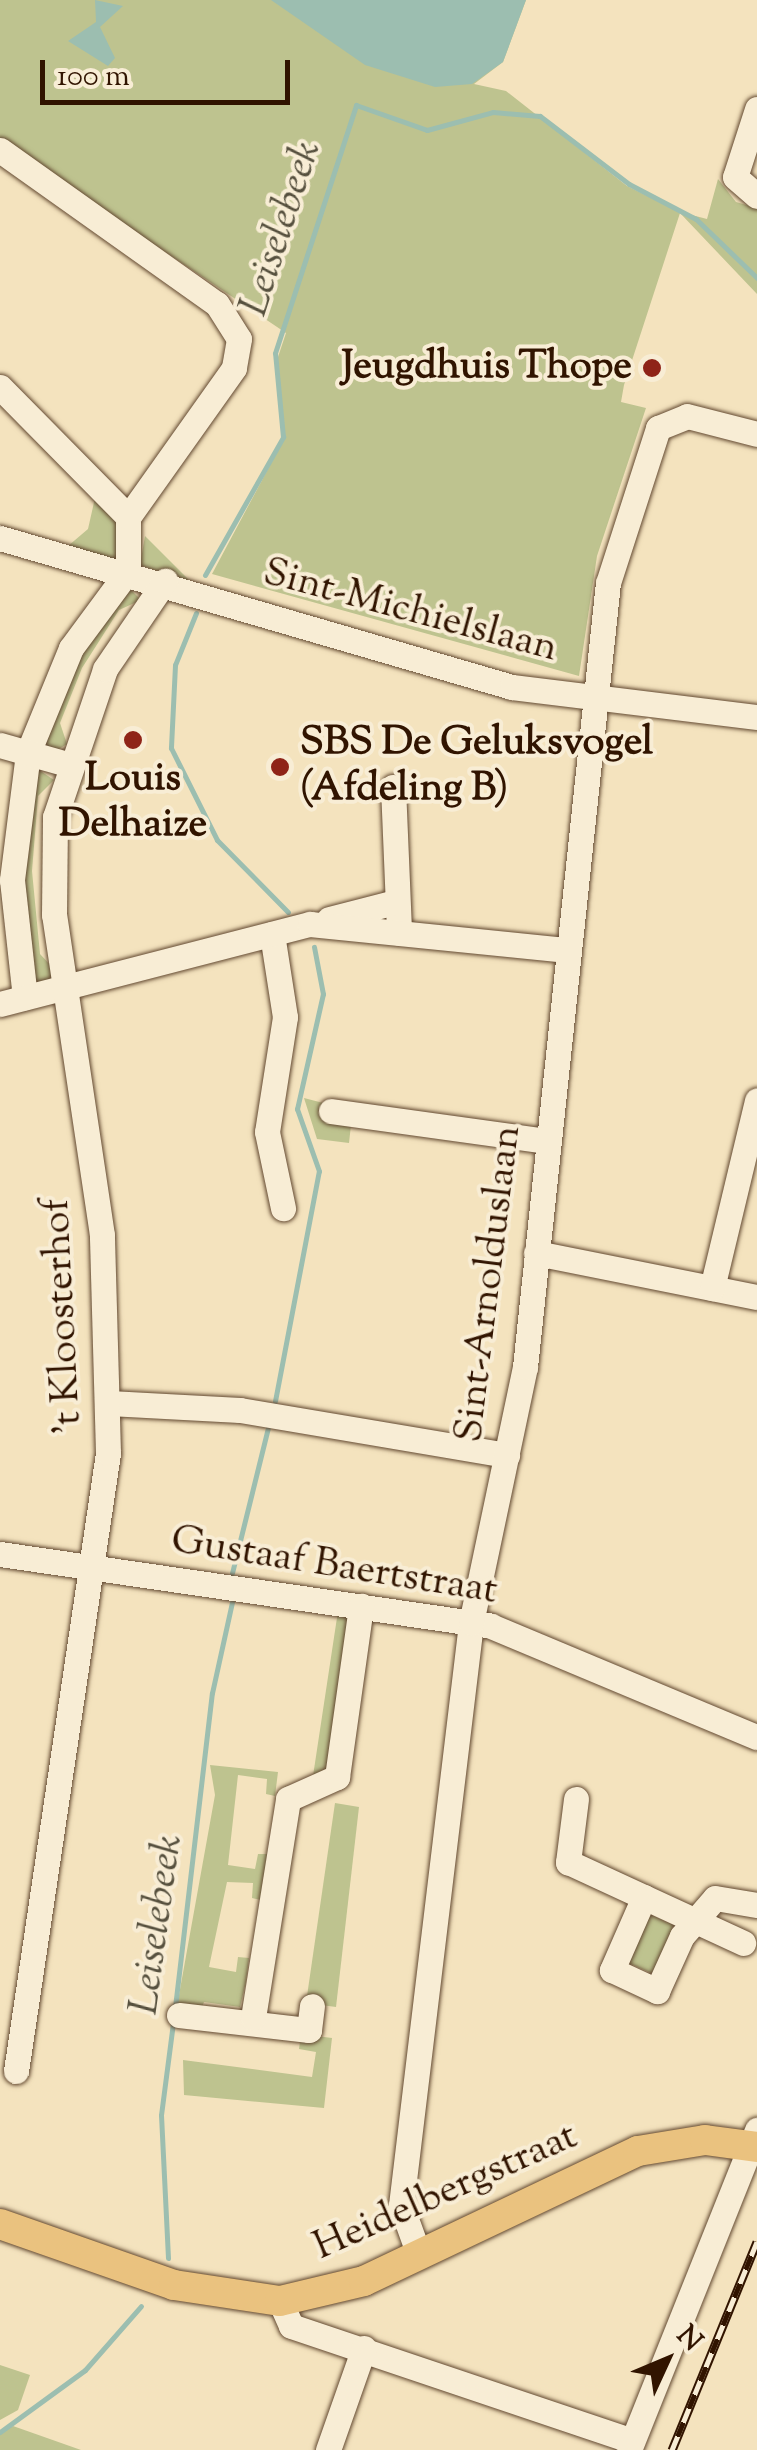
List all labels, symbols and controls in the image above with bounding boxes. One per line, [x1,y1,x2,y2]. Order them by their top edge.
scale bar [45,40,295,102]
text: 100 m [57,56,130,99]
water label: Leiselebeek [230,135,334,323]
place label: Jeugdhuis Thope [342,344,632,392]
marker: Jeugdhuis Thope [641,357,663,379]
street label: Sint-Michielslaan [258,550,562,674]
place label: SBS De Geluksvogel (Afdeling B) [300,720,653,814]
marker: Louis Delhaize [122,729,144,751]
place label: Louis Delhaize [59,756,207,850]
marker: SBS De Geluksvogel (Afdeling B) [269,756,291,778]
street label: Sint-Arnolduslaan [447,1123,533,1445]
street label: 't Kloosterhof [34,1197,94,1435]
street label: Gustaaf Baertstraat [168,1518,500,1616]
water label: Leiselebeek [120,1832,196,2018]
street label: Heidelbergstraat [307,2113,585,2273]
north arrow [617,2310,717,2410]
text: N [666,2317,711,2361]

